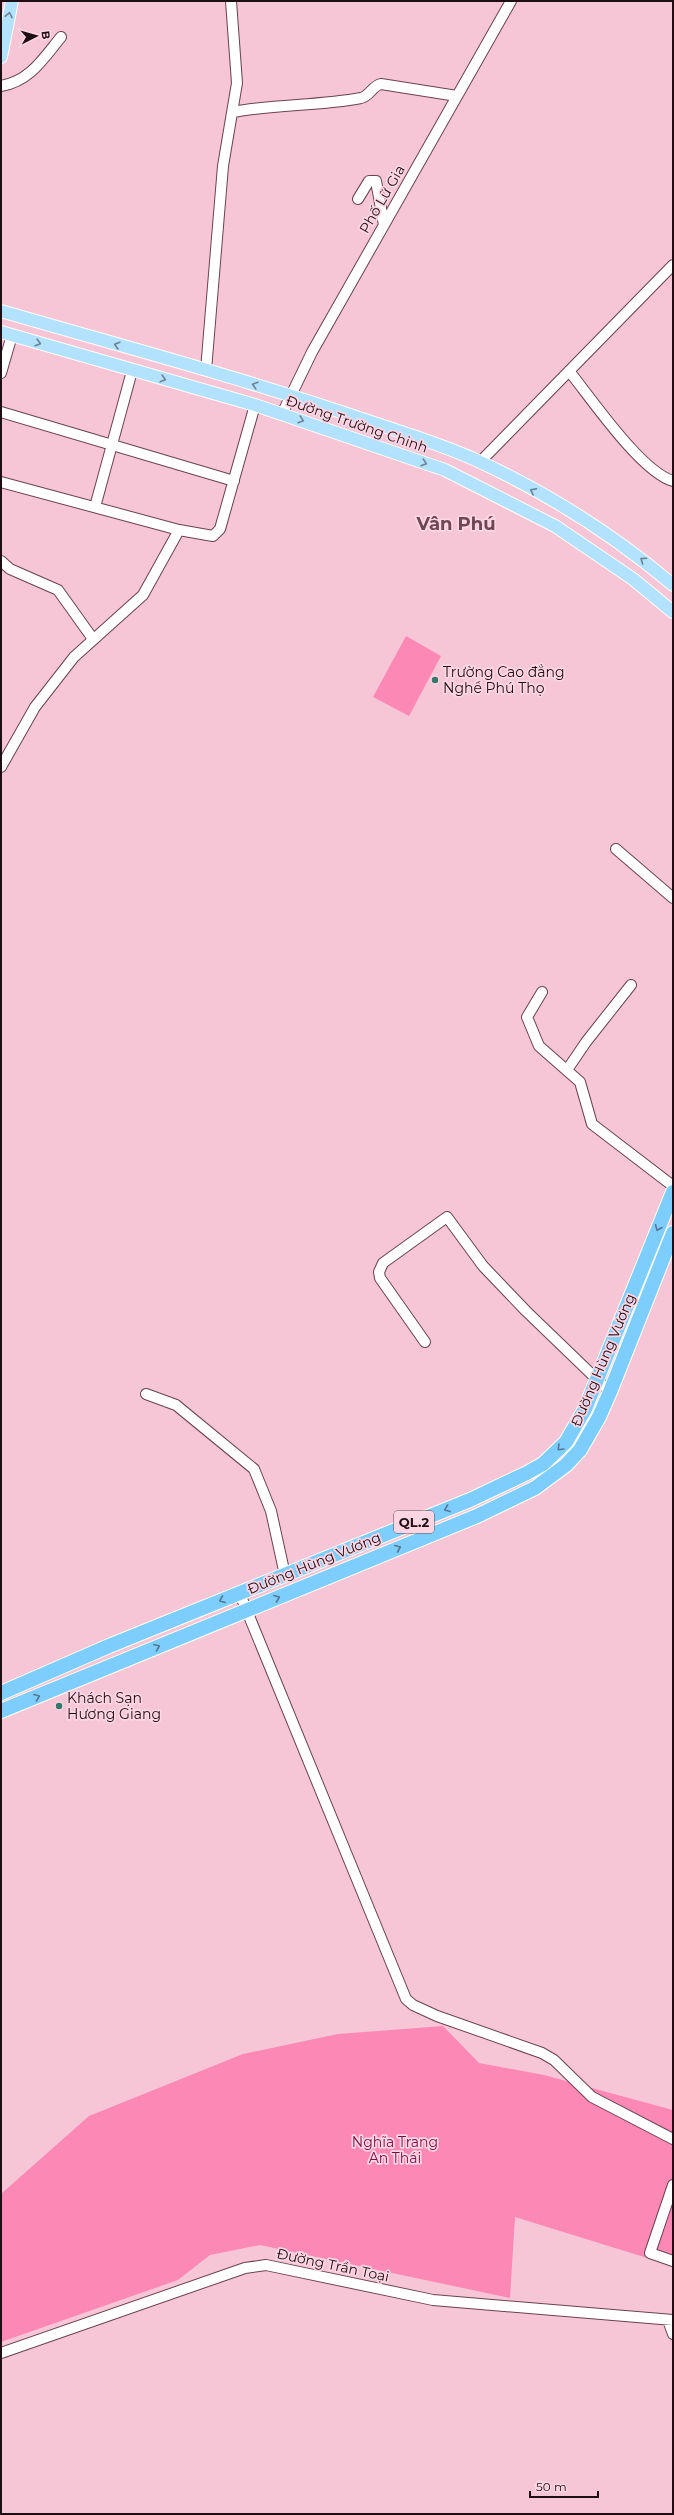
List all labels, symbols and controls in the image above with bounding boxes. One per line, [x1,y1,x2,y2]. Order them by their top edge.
one-way arrow [5,12,13,19]
north arrow [16,16,56,56]
text: B [39,30,53,40]
street label: Phố Lữ Gia [355,162,409,236]
one-way arrow [35,338,42,347]
one-way arrow [114,341,120,349]
one-way arrow [159,374,166,383]
one-way arrow [252,381,259,390]
street label: Đường Trường Chinh [284,391,430,457]
one-way arrow [298,416,305,424]
one-way arrow [421,458,428,466]
one-way arrow [530,488,537,495]
district label: Vân Phú [415,513,496,535]
one-way arrow [640,558,647,565]
place label: Trường Cao đẳng Nghề Phú Thọ [443,663,565,697]
marker: Trường Cao đẳng Nghề Phú Thọ [430,675,440,685]
one-way arrow [655,1224,663,1231]
street label: Đường Hùng Vương [567,1291,639,1429]
one-way arrow [557,1443,565,1451]
one-way arrow [443,1505,450,1513]
road number: QL.2 [394,1511,434,1533]
street label: Đường Hùng Vương [245,1528,383,1598]
one-way arrow [394,1544,401,1552]
one-way arrow [274,1594,281,1602]
one-way arrow [219,1596,226,1604]
one-way arrow [153,1644,161,1652]
place label: Khách Sạn Hương Giang [67,1689,161,1723]
one-way arrow [34,1693,41,1701]
marker: Khách Sạn Hương Giang [54,1701,64,1711]
park label: Nghĩa Trang An Thái [352,2133,438,2167]
street label: Đường Trần Toại [275,2244,391,2286]
scale bar [530,2473,598,2499]
text: 50 m [536,2479,567,2494]

